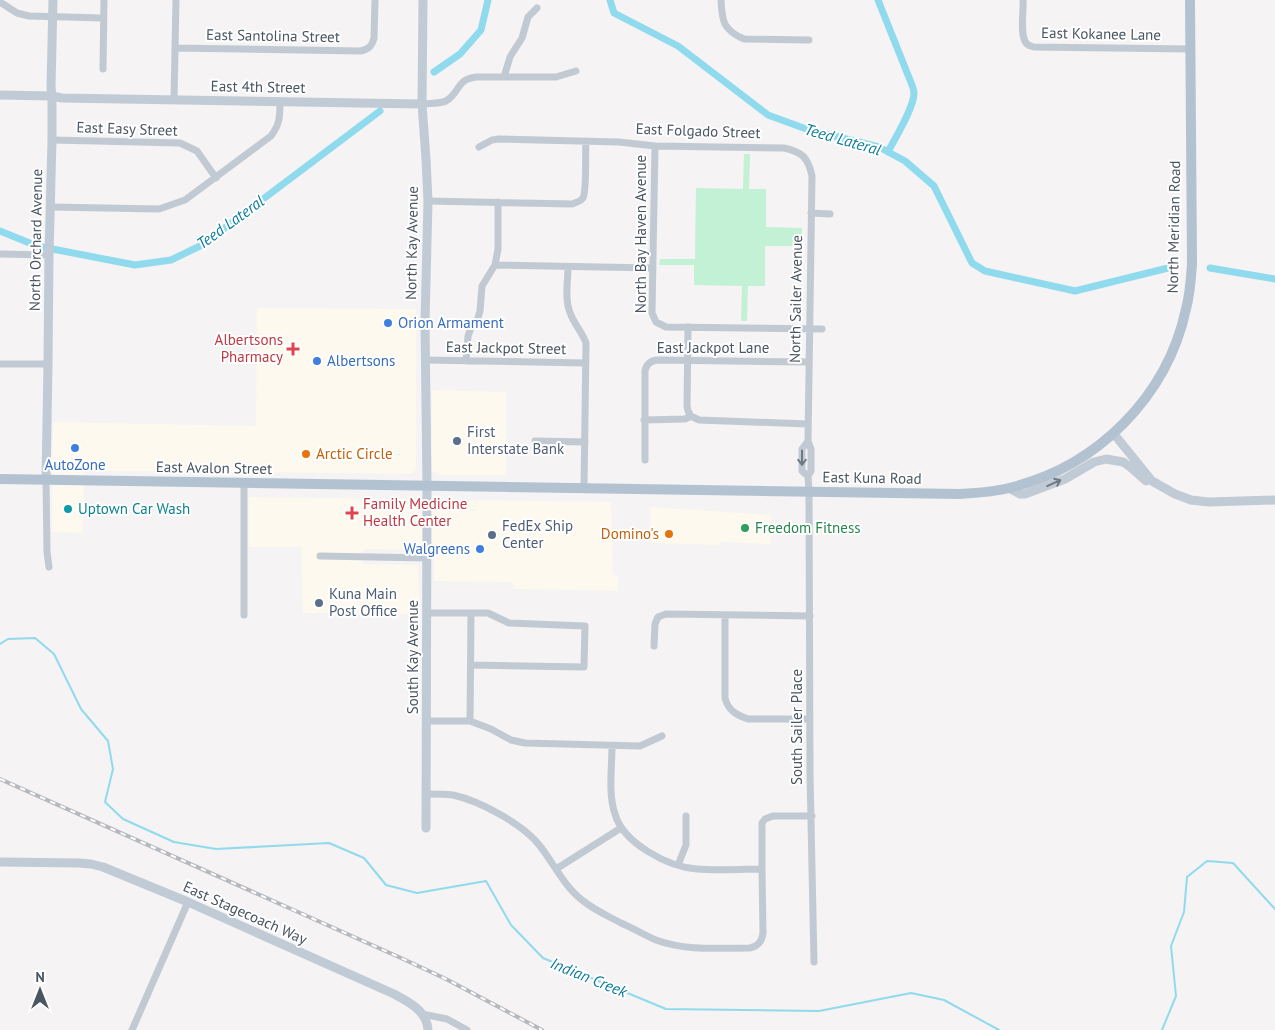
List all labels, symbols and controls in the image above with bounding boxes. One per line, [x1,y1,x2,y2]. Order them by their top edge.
street label: East Kokanee Lane [1041,23,1161,44]
street label: East Santolina Street [206,25,340,46]
street label: East 4th Street [211,76,306,97]
street label: East Easy Street [76,117,178,140]
street label: East Folgado Street [635,119,761,142]
water label: Teed Lateral [802,119,884,160]
street label: North Bay Haven Avenue [631,155,650,313]
street label: North Meridian Road [1163,160,1184,294]
street label: North Orchard Avenue [25,169,46,311]
street label: North Kay Avenue [401,186,422,300]
water label: Teed Lateral [192,190,268,253]
street label: North Sailer Avenue [785,235,806,363]
place label: Orion Armament [398,313,504,332]
marker: Orion Armament [382,317,394,329]
place label: Albertsons Pharmacy [215,330,283,366]
street label: East Jackpot Street [446,337,566,358]
street label: East Jackpot Lane [657,338,769,357]
marker: Albertsons Pharmacy [287,343,299,355]
place label: Albertsons [327,351,395,370]
marker: Albertsons [311,355,323,367]
place label: First Interstate Bank [467,422,565,458]
marker: First Interstate Bank [451,435,463,447]
marker: AutoZone [69,442,81,454]
place label: Arctic Circle [316,444,393,463]
marker: Arctic Circle [300,448,312,460]
one-way arrow [797,450,807,466]
place label: AutoZone [44,455,106,474]
street label: East Avalon Street [156,457,272,478]
street label: East Kuna Road [822,467,922,488]
one-way arrow [1046,478,1061,488]
place label: Family Medicine Health Center [363,494,467,530]
place label: Uptown Car Wash [78,499,190,518]
marker: Uptown Car Wash [62,503,74,515]
marker: Family Medicine Health Center [345,506,359,520]
place label: FedEx Ship Center [502,516,573,552]
place label: Freedom Fitness [755,518,861,537]
marker: Freedom Fitness [739,522,751,534]
place label: Domino's [601,524,659,543]
marker: Domino's [663,528,675,540]
marker: FedEx Ship Center [486,529,498,541]
place label: Walgreens [404,539,470,558]
marker: Walgreens [474,543,486,555]
place label: Kuna Main Post Office [329,584,397,620]
marker: Kuna Main Post Office [313,597,325,609]
street label: South Kay Avenue [403,600,422,714]
street label: South Sailer Place [787,669,806,785]
street label: East Stagecoach Way [180,877,310,948]
water label: Indian Creek [548,953,631,1002]
north arrow [15,965,65,1015]
text: N [35,968,45,986]

